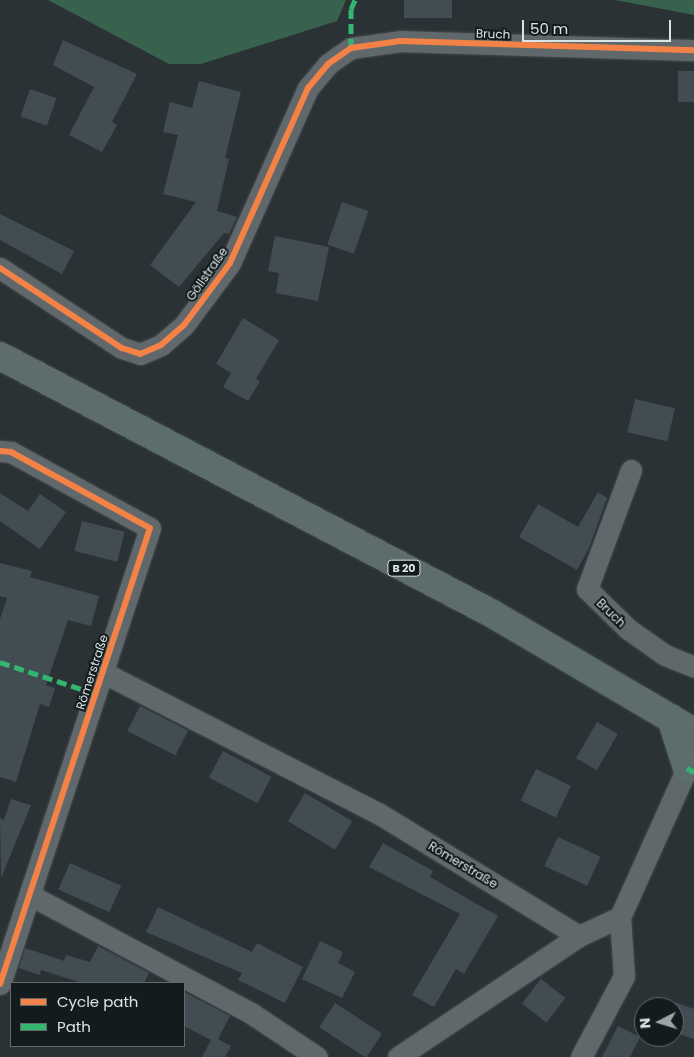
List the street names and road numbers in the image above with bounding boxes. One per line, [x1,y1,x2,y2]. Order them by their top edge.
street label: Bruch [476,26,510,42]
street label: Göllstraße [183,245,231,303]
road number: B 20 [386,560,422,576]
street label: Bruch [594,596,628,630]
street label: Römerstraße [73,633,111,711]
street label: Römerstraße [426,839,500,891]

